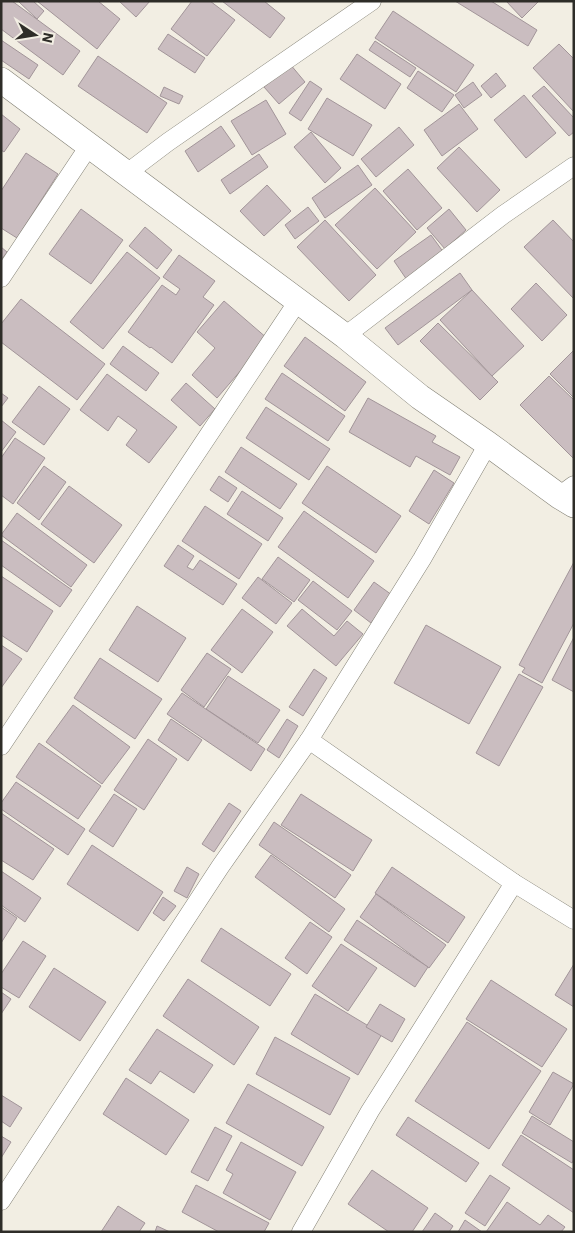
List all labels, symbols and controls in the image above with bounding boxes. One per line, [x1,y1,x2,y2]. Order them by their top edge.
north arrow [10,10,60,60]
text: N [38,31,58,45]

